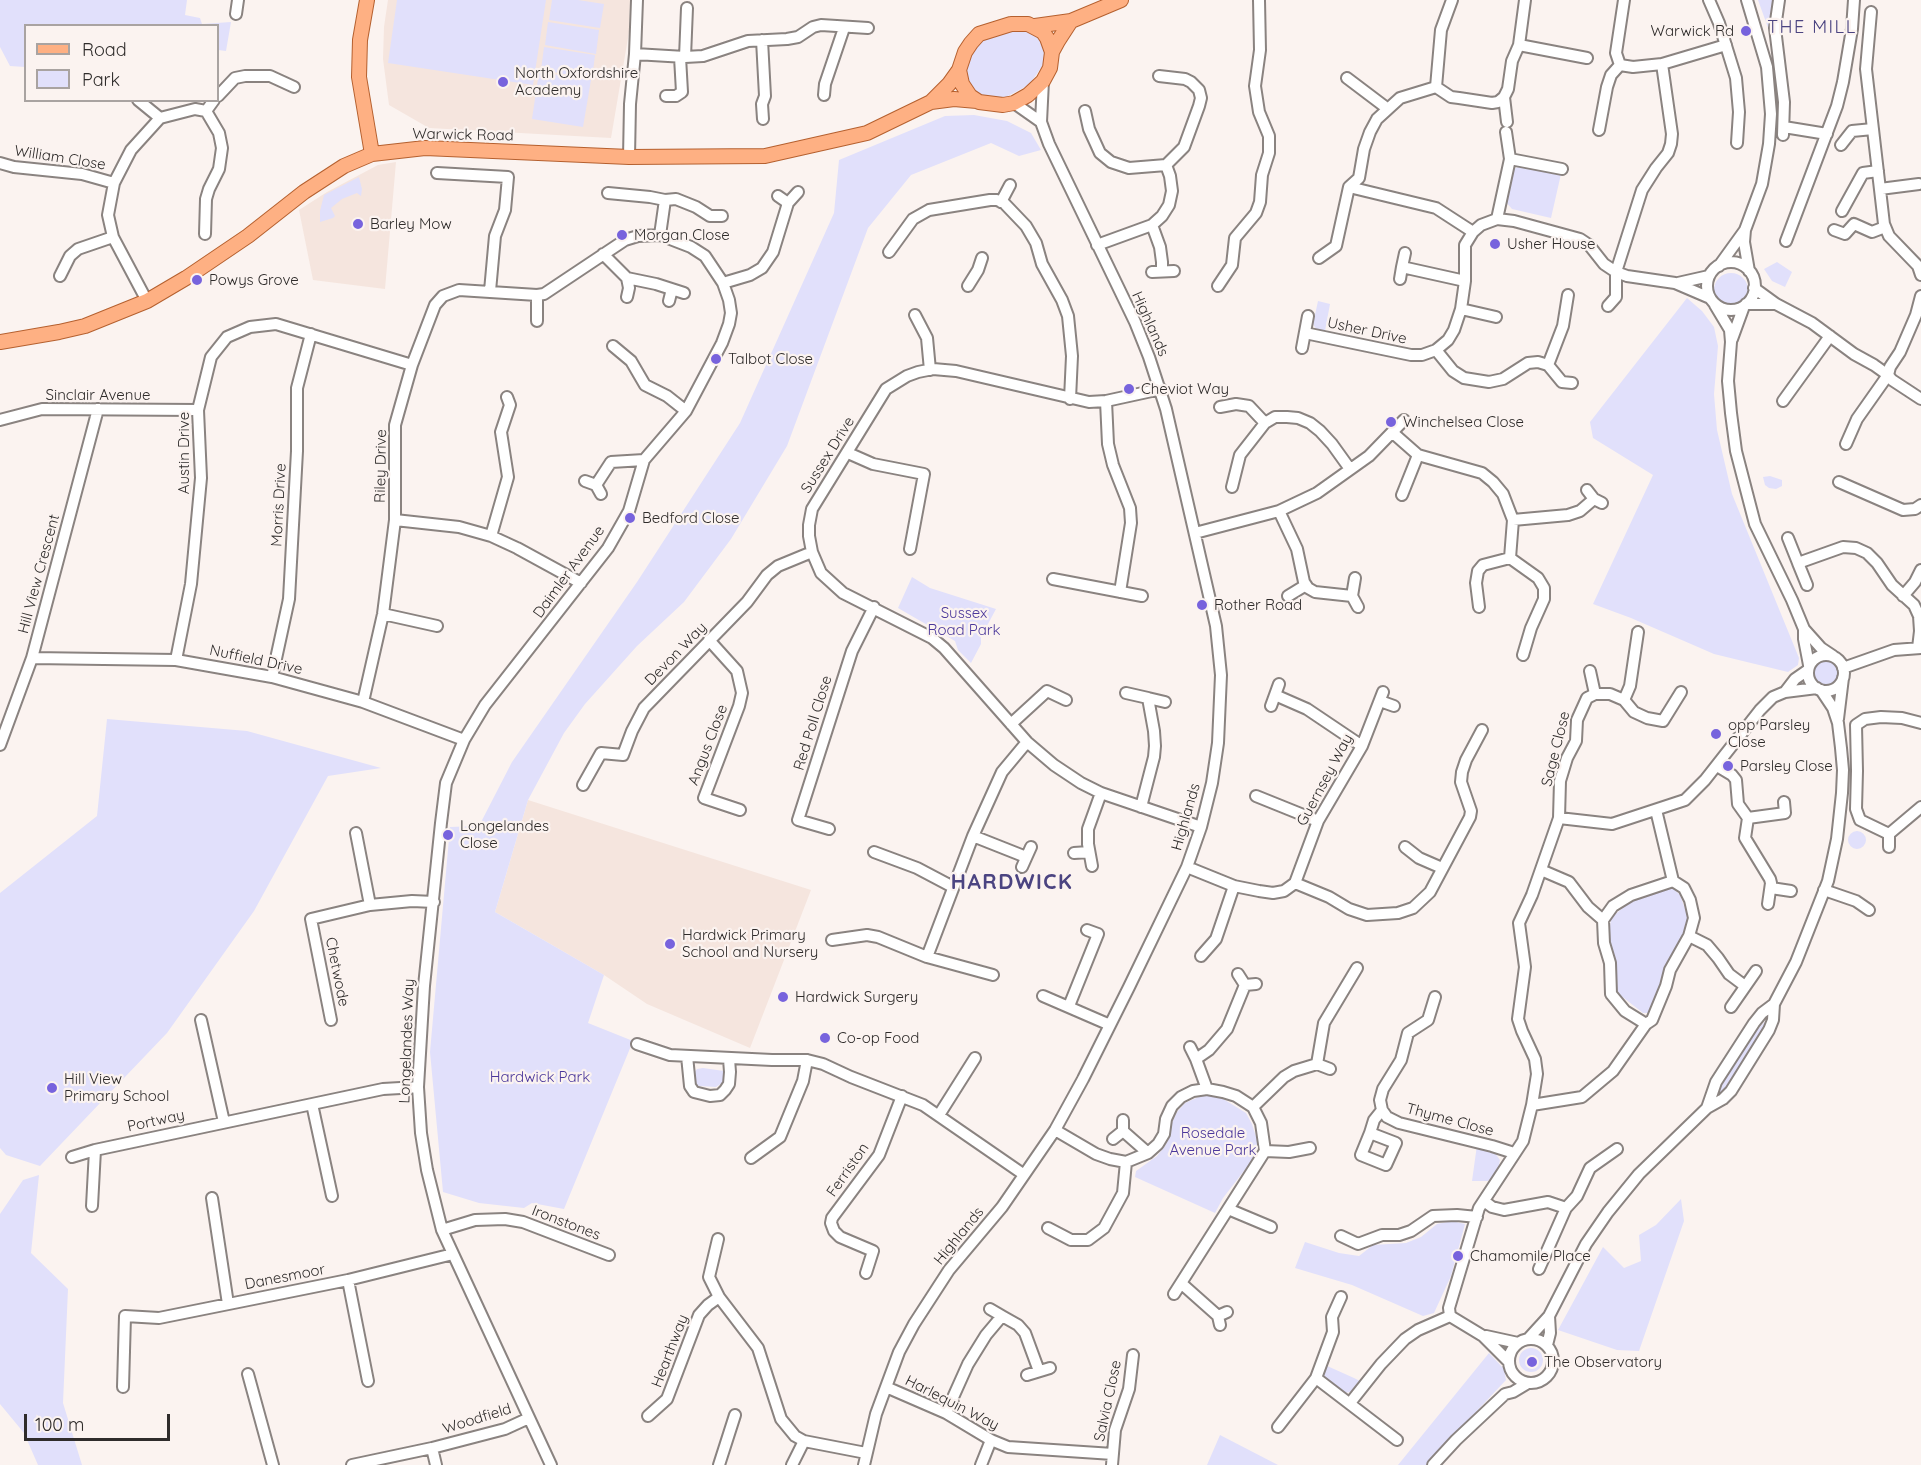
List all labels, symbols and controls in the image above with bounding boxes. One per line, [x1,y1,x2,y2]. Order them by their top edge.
district label: THE MILL [1767,17,1857,39]
place label: Warwick Rd [1651,22,1734,40]
legend [24,24,219,102]
marker: Warwick Rd [1739,24,1753,38]
text: Road [82,38,127,61]
place label: North Oxfordshire Academy [515,64,638,99]
text: Park [82,68,120,91]
marker: North Oxfordshire Academy [496,75,510,89]
street label: Warwick Road [412,125,514,145]
street label: William Close [13,142,107,174]
place label: Barley Mow [370,215,452,233]
marker: Barley Mow [351,217,365,231]
place label: Morgan Close [634,226,730,244]
marker: Morgan Close [615,228,629,242]
place label: Usher House [1507,235,1595,253]
marker: Usher House [1488,237,1502,251]
place label: Powys Grove [209,271,299,289]
marker: Powys Grove [190,273,204,287]
street label: Highlands [1128,289,1172,359]
street label: Usher Drive [1326,314,1408,348]
place label: Talbot Close [728,350,813,368]
marker: Talbot Close [709,352,723,366]
place label: Cheviot Way [1141,380,1229,398]
marker: Cheviot Way [1122,382,1136,396]
street label: Sinclair Avenue [46,386,150,404]
street label: Austin Drive [175,412,193,494]
street label: Sussex Drive [797,413,859,497]
place label: Winchelsea Close [1403,413,1524,431]
marker: Winchelsea Close [1384,415,1398,429]
street label: Riley Drive [371,429,391,503]
street label: Morris Drive [268,463,290,547]
place label: Bedford Close [642,509,740,527]
marker: Bedford Close [623,511,637,525]
street label: Hill View Crescent [14,512,64,636]
street label: Daimler Avenue [529,522,609,622]
place label: Rother Road [1214,596,1302,614]
marker: Rother Road [1195,598,1209,612]
park label: Sussex Road Park [927,604,1001,639]
street label: Devon Way [641,619,711,689]
street label: Nuffield Drive [208,641,304,679]
street label: Red Poll Close [790,673,836,773]
street label: Angus Close [684,702,732,788]
street label: Sage Close [1538,710,1574,788]
place label: opp Parsley Close [1728,716,1810,751]
marker: opp Parsley Close [1709,727,1723,741]
street label: Guernsey Way [1293,731,1357,829]
place label: Parsley Close [1740,757,1833,775]
marker: Parsley Close [1721,759,1735,773]
street label: Highlands [1168,781,1204,853]
place label: Longelandes Close [460,817,549,852]
marker: Longelandes Close [441,828,455,842]
district label: HARDWICK [951,870,1073,896]
place label: Hardwick Primary School and Nursery [682,926,818,961]
street label: Chetwode [321,936,353,1008]
marker: Hardwick Primary School and Nursery [663,937,677,951]
street label: Longelandes Way [396,978,418,1104]
place label: Hardwick Surgery [795,988,918,1006]
marker: Hardwick Surgery [776,990,790,1004]
place label: Co-op Food [837,1029,919,1047]
marker: Co-op Food [818,1031,832,1045]
park label: Hardwick Park [490,1068,590,1086]
place label: Hill View Primary School [64,1070,169,1105]
marker: Hill View Primary School [45,1081,59,1095]
street label: Thyme Close [1404,1100,1496,1140]
street label: Portway [126,1106,186,1136]
park label: Rosedale Avenue Park [1169,1124,1257,1159]
street label: Ferriston [823,1140,873,1200]
street label: Ironstones [529,1202,603,1244]
street label: Highlands [930,1203,988,1269]
place label: Chamomile Place [1470,1247,1591,1265]
marker: Chamomile Place [1451,1249,1465,1263]
street label: Danesmoor [243,1260,327,1294]
street label: Hearthway [648,1312,692,1390]
place label: The Observatory [1544,1353,1662,1371]
marker: The Observatory [1525,1355,1539,1369]
street label: Salvia Close [1091,1359,1125,1443]
street label: Harlequin Way [902,1372,1002,1434]
street label: Woodfield [440,1400,514,1438]
scale bar [27,1402,172,1440]
text: 100 m [35,1413,84,1436]

